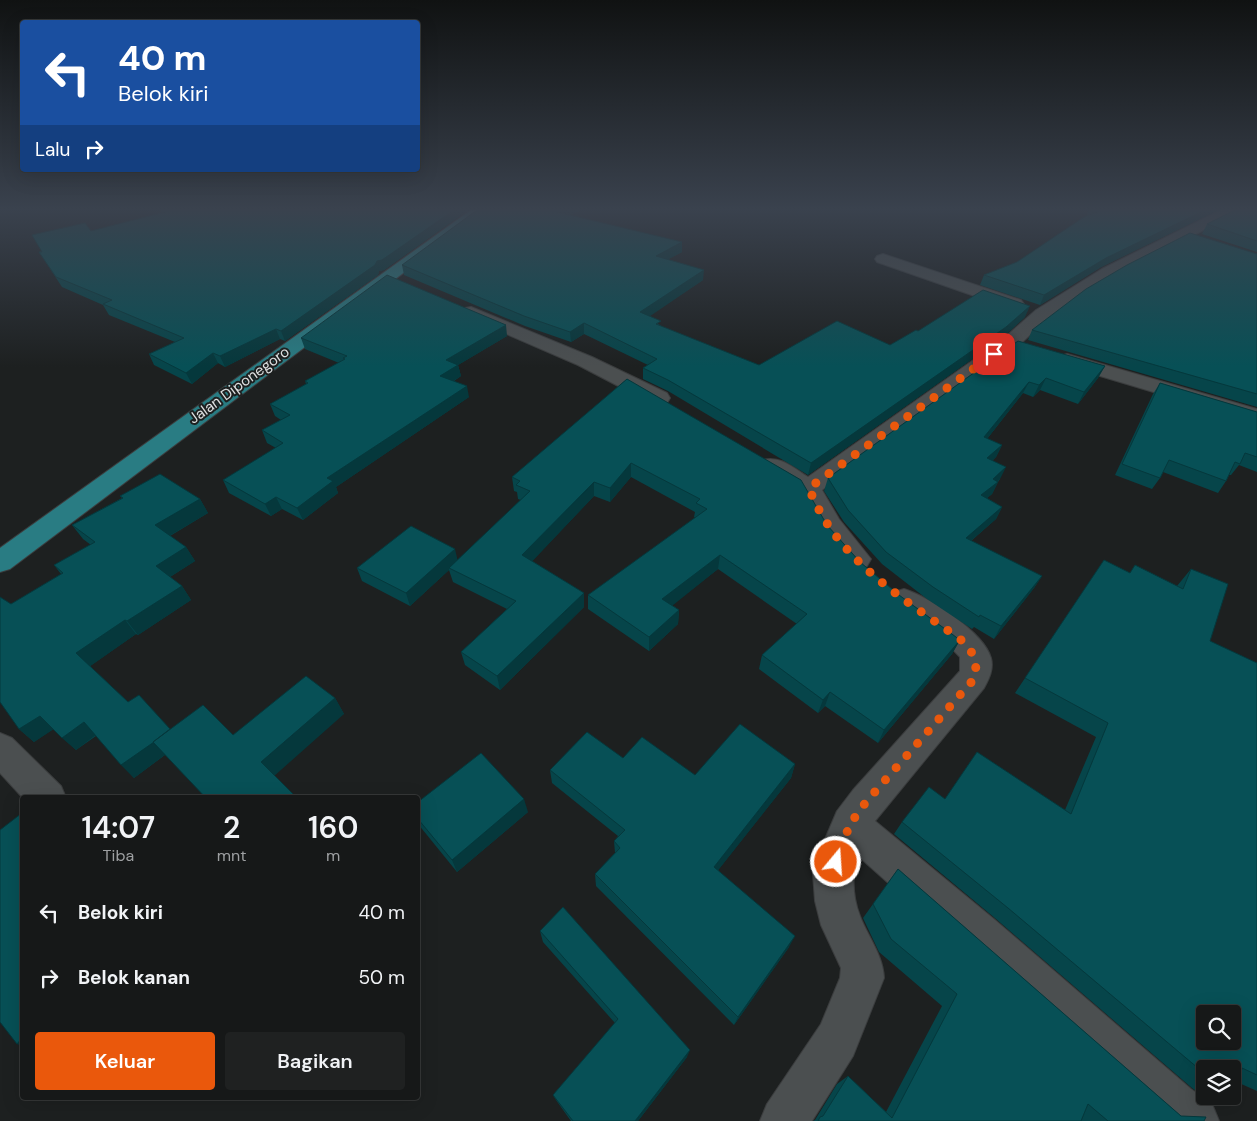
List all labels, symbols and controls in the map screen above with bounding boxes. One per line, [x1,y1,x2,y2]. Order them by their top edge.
text: 40 m [118,35,207,81]
icon: left [35,40,100,105]
text: Belok kiri [118,79,208,108]
icon: right [80,135,108,163]
text: Lalu [35,137,70,162]
pin [973,333,1015,375]
icon: arrive [980,340,1008,368]
street label: Jalan Diponegoro [184,342,294,428]
text: 14:07 [82,808,155,847]
text: 2 [223,808,240,847]
text: 160 [308,808,358,847]
position arrow [809,835,861,887]
text: Tiba [103,845,134,866]
text: mnt [217,845,246,866]
text: m [326,845,340,866]
icon: left [35,899,63,927]
text: Belok kiri [78,900,163,925]
text: 40 m [358,900,405,925]
icon: right [35,964,63,992]
text: Belok kanan [78,965,190,990]
text: 50 m [358,965,405,990]
map controls [1196,1005,1241,1105]
button: search [1196,1005,1241,1050]
button: Keluar [35,1032,215,1090]
button: Bagikan [225,1032,405,1090]
button: layers [1196,1060,1241,1105]

